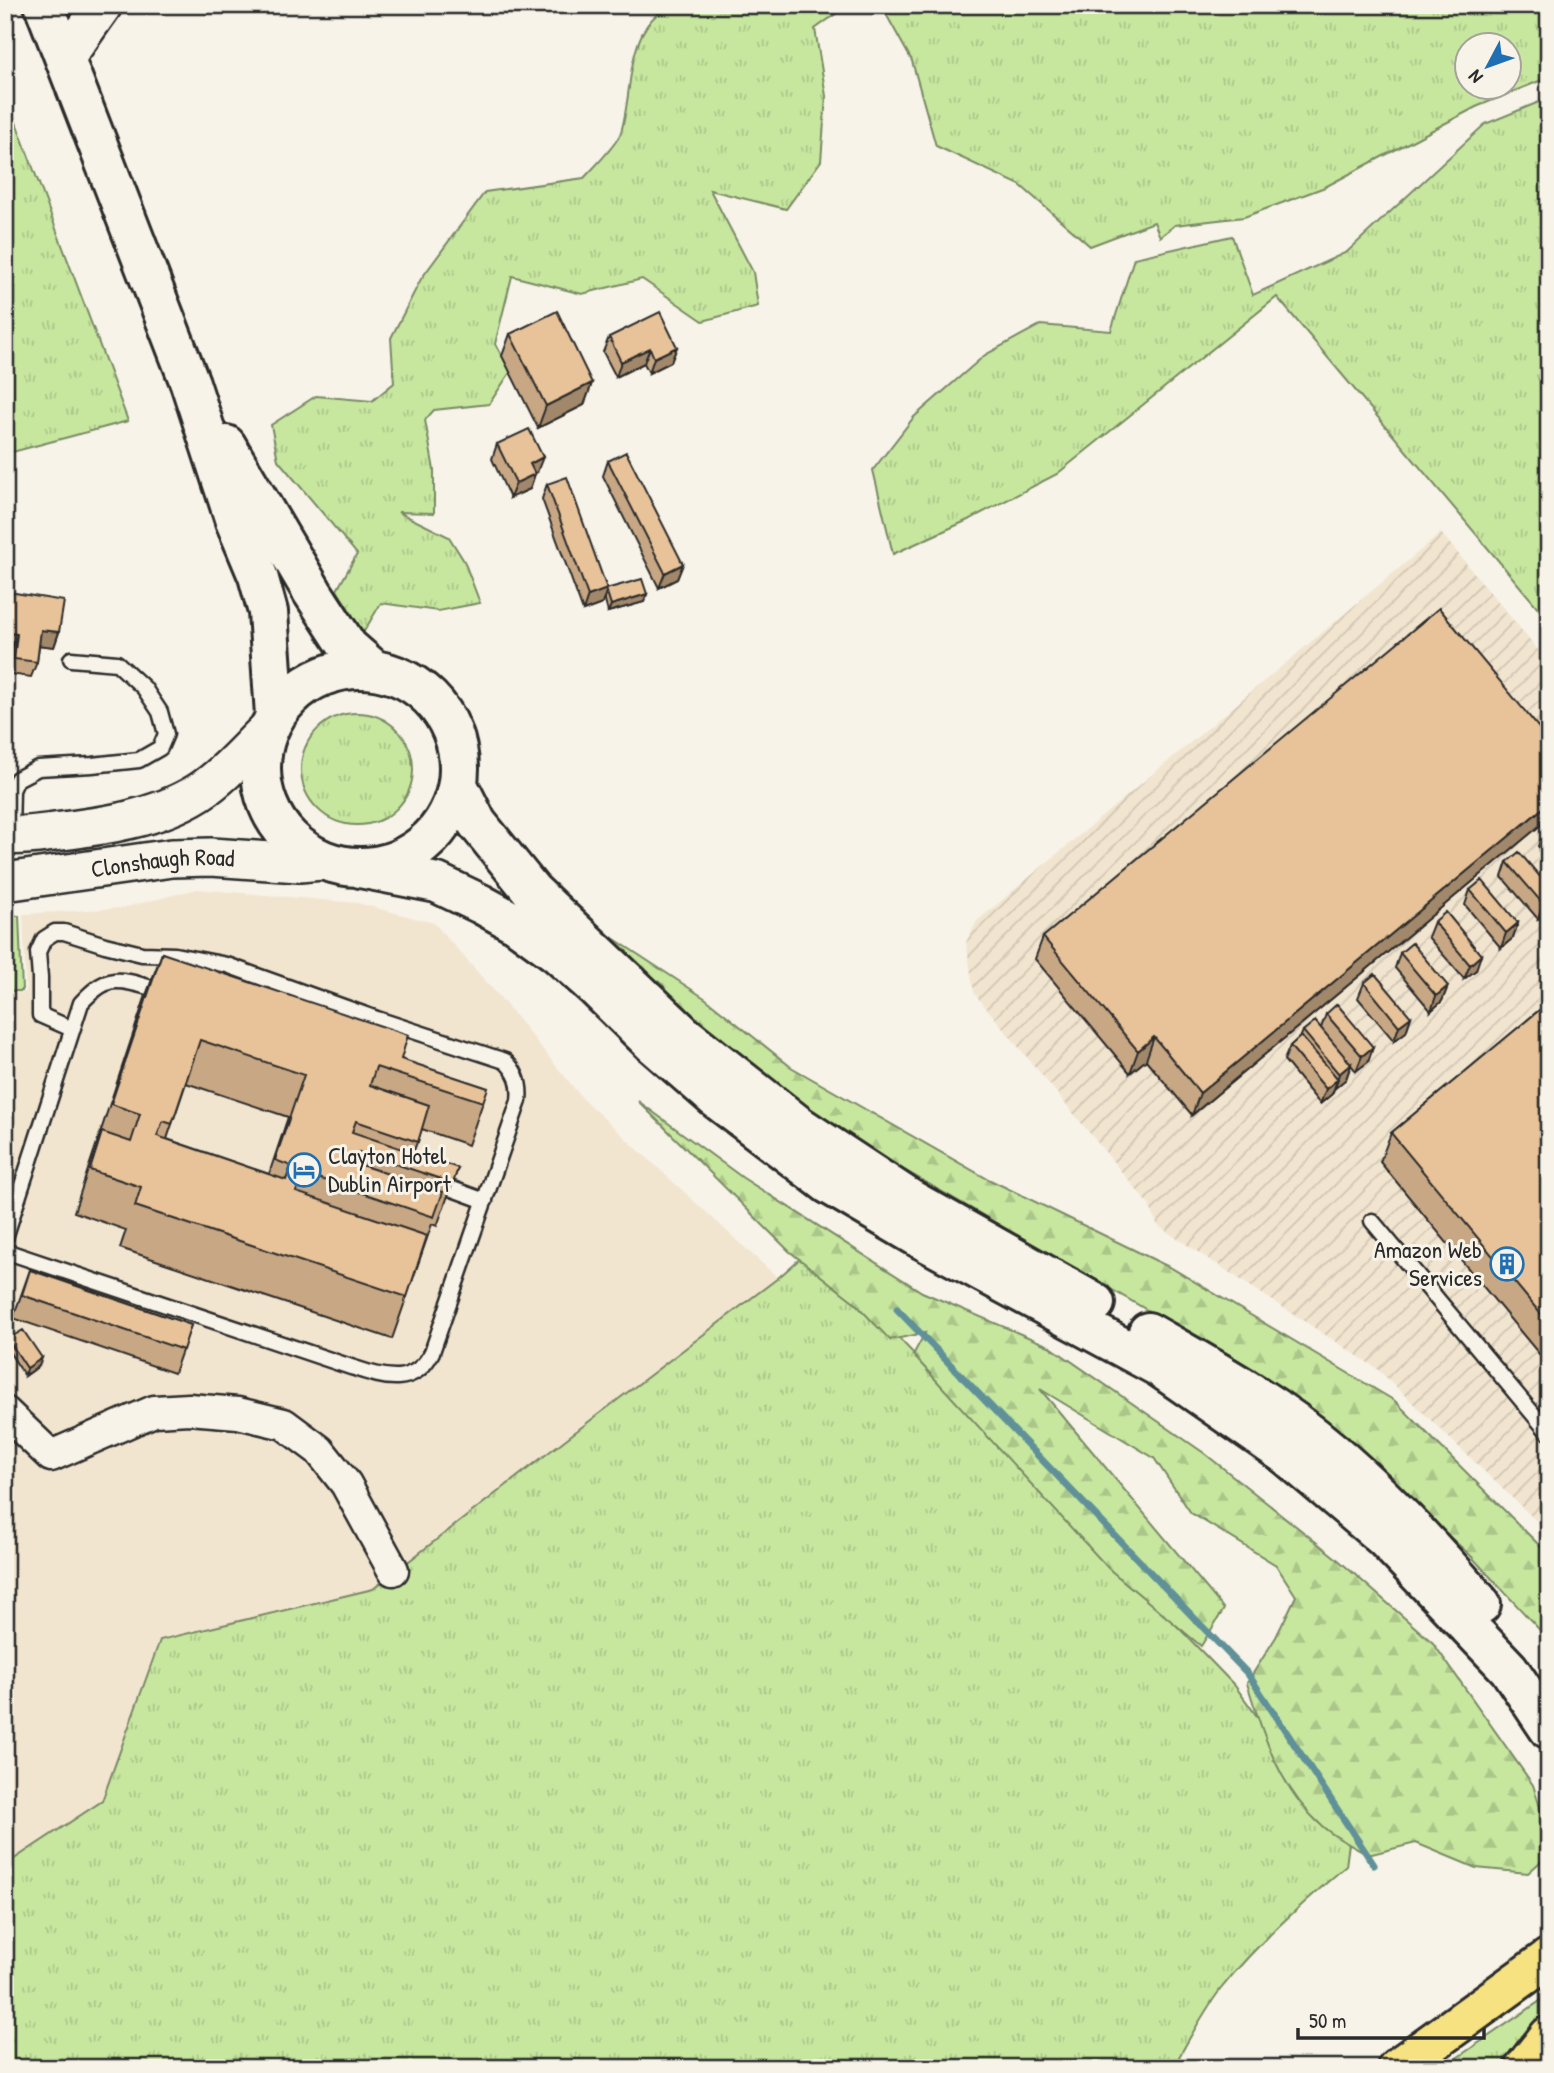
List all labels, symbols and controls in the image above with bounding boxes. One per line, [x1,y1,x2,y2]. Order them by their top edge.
north arrow [1452,32,1522,102]
text: N [1462,65,1488,89]
street label: Clonshaugh Road [89,840,235,884]
place label: Clayton Hotel Dublin Airport [328,1139,452,1199]
hotel icon: Clayton Hotel Dublin Airport [285,1151,323,1189]
place label: Amazon Web Services [1374,1233,1482,1293]
building icon: Amazon Web Services [1488,1245,1526,1283]
scale bar [1298,1996,1484,2040]
text: 50 m [1309,2006,1346,2035]

